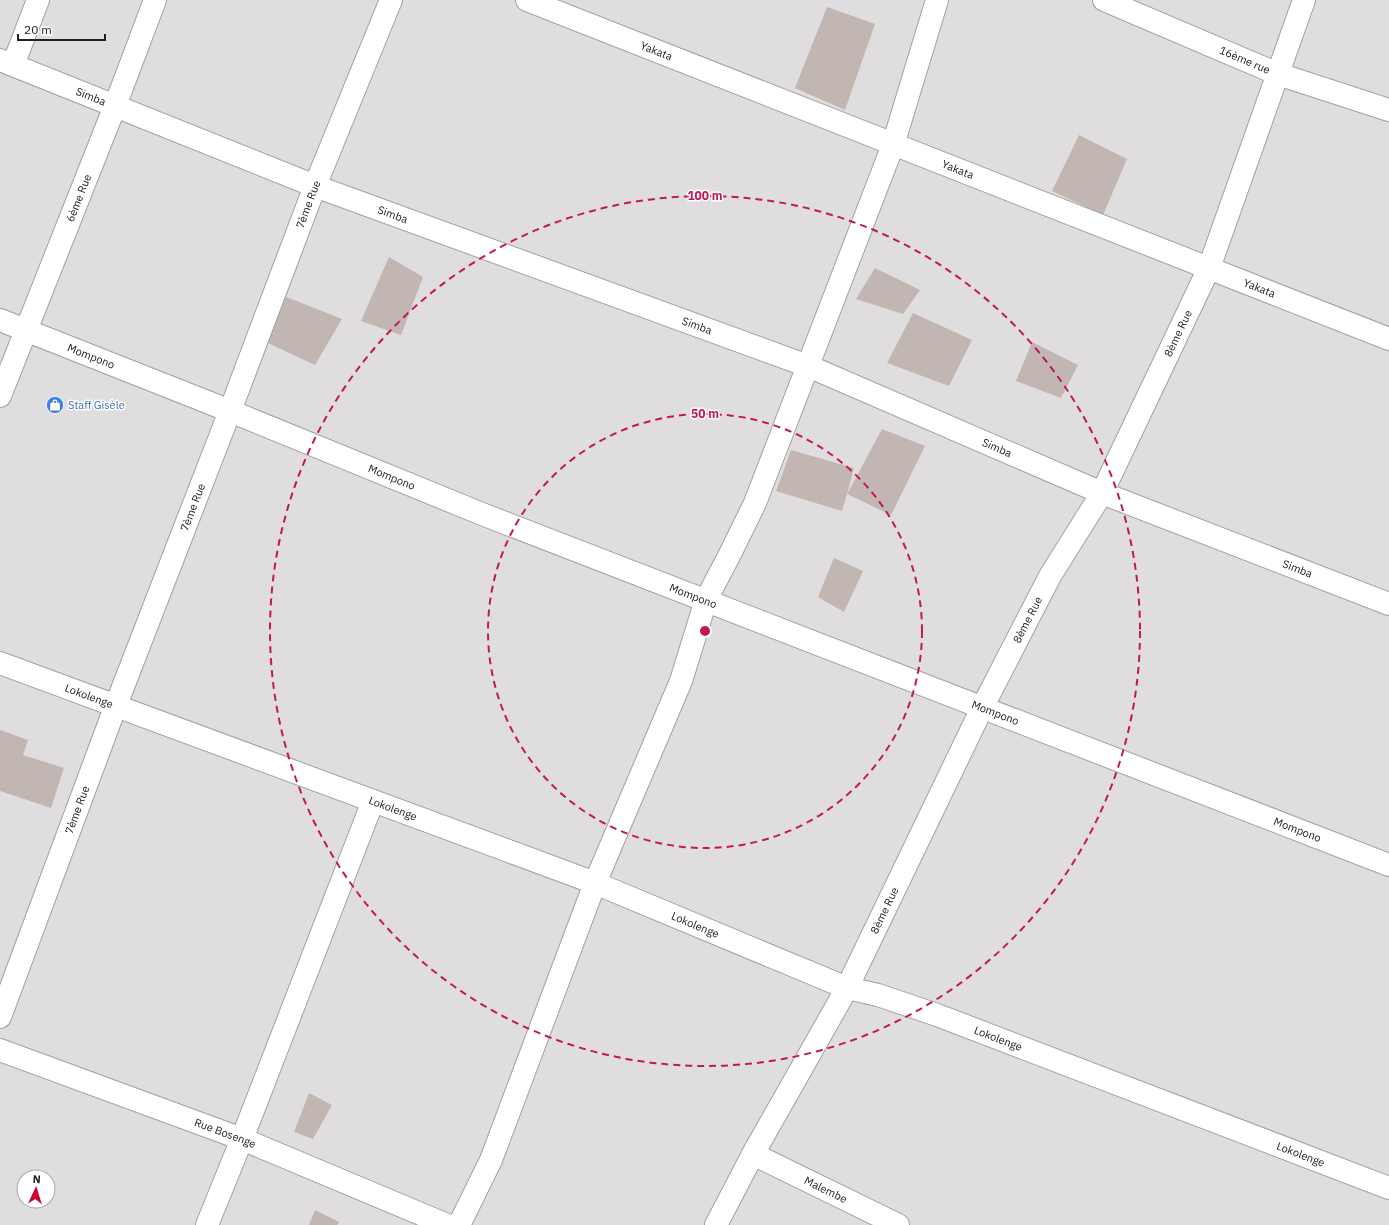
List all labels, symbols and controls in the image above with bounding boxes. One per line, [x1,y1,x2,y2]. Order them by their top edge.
scale bar [18,16,105,42]
text: 20 m [24,22,52,37]
street label: Yakata [638,38,674,64]
street label: 16ème rue [1217,43,1272,77]
street label: Simba [74,84,108,109]
street label: Yakata [940,157,976,182]
street label: 6ème Rue [63,172,94,224]
street label: 7ème Rue [293,178,324,230]
text: 100 m [687,188,723,203]
street label: Simba [376,202,410,226]
street label: Yakata [1241,275,1278,301]
street label: 8ème Rue [1161,308,1195,359]
street label: Simba [680,314,714,337]
street label: Mompono [65,340,117,372]
shop icon: Staff Gisèle [45,395,65,415]
place label: Staff Gisèle [68,398,125,412]
text: 50 m [691,406,719,421]
street label: Simba [980,435,1014,460]
street label: Mompono [366,461,417,493]
street label: 7ème Rue [177,481,208,533]
street label: Simba [1281,556,1315,581]
street label: Mompono [667,580,719,611]
street label: 8ème Rue [1010,594,1045,645]
centre of rings [698,624,712,638]
street label: Lokolenge [63,681,115,711]
street label: Mompono [970,697,1021,728]
street label: 7ème Rue [62,784,92,836]
street label: Lokolenge [367,793,419,824]
street label: Mompono [1272,814,1323,845]
street label: 8ème Rue [867,885,902,936]
street label: Lokolenge [669,909,721,941]
street label: Lokolenge [972,1023,1024,1054]
street label: Rue Bosenge [192,1115,258,1151]
street label: Lokolenge [1275,1139,1327,1170]
north arrow [16,1169,56,1209]
text: N [32,1172,41,1186]
street label: Malembe [802,1173,849,1206]

